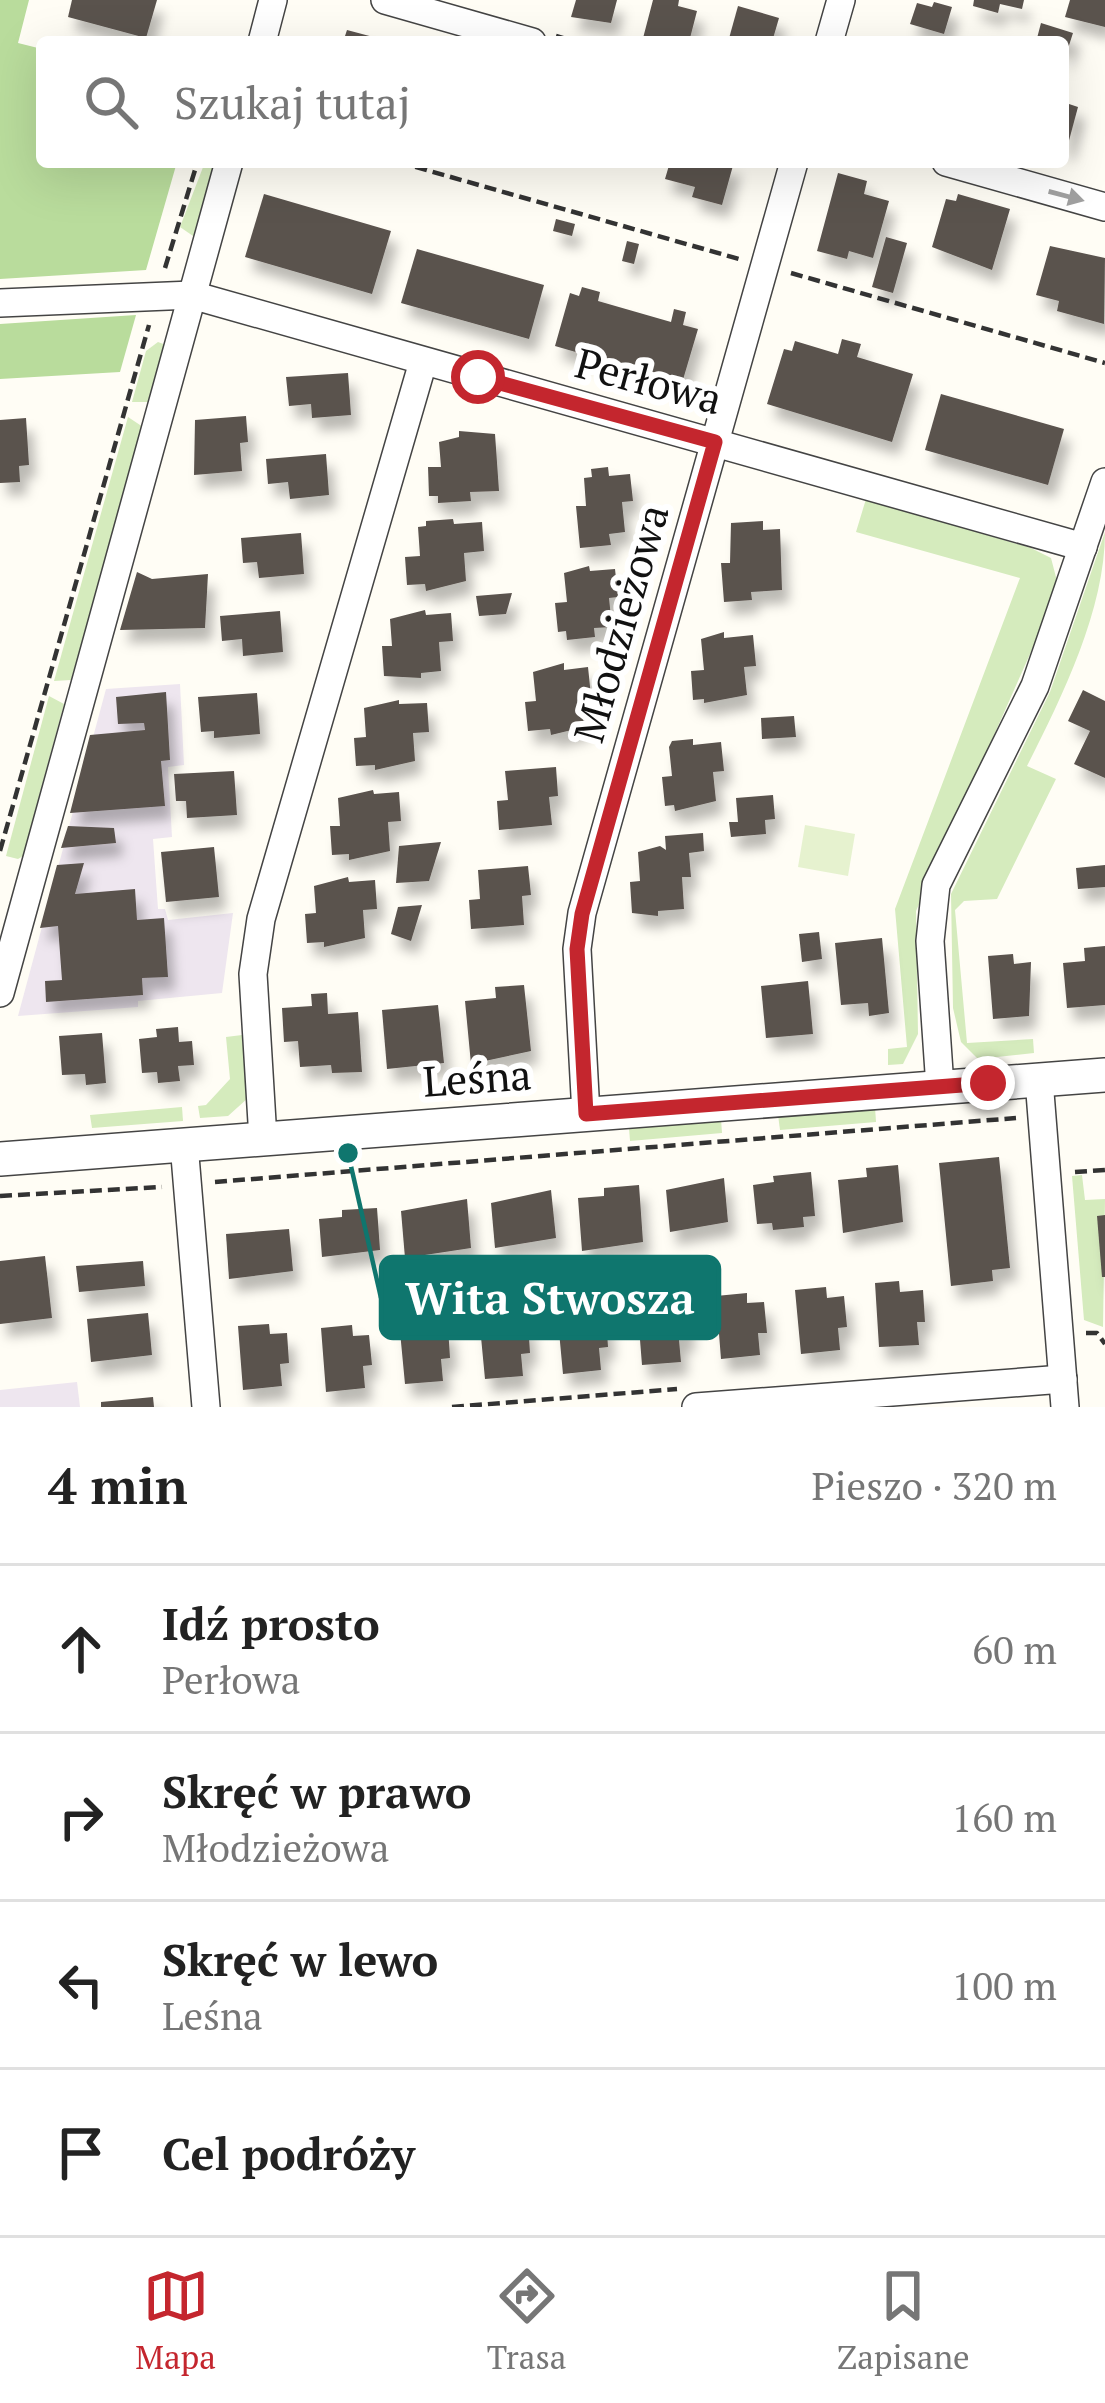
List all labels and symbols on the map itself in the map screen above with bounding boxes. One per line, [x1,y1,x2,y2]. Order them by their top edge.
one-way arrow [1048,188,1085,207]
street label: Perłowa [570,334,728,426]
route start [451,350,505,404]
street label: Młodzieżowa [559,498,681,748]
street label: Leśna [421,1045,533,1109]
route end [961,1056,1015,1110]
callout: Wita Stwosza [381,1257,719,1338]
text: Wita Stwosza [405,1267,695,1327]

